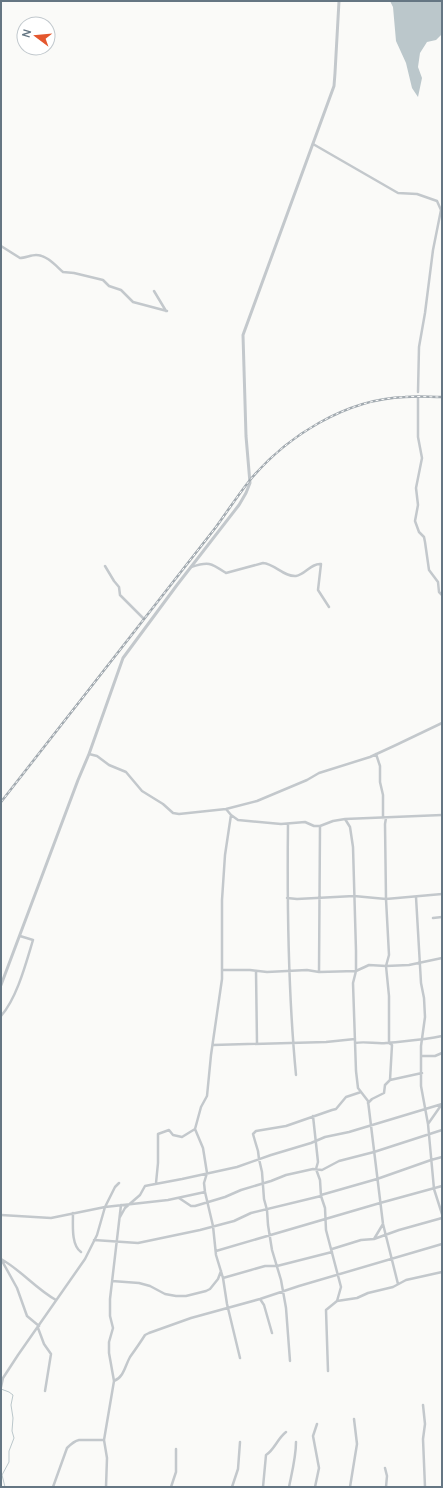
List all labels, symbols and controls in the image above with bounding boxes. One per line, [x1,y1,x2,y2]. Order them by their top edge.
north arrow [16,16,56,56]
text: N [18,27,34,39]

